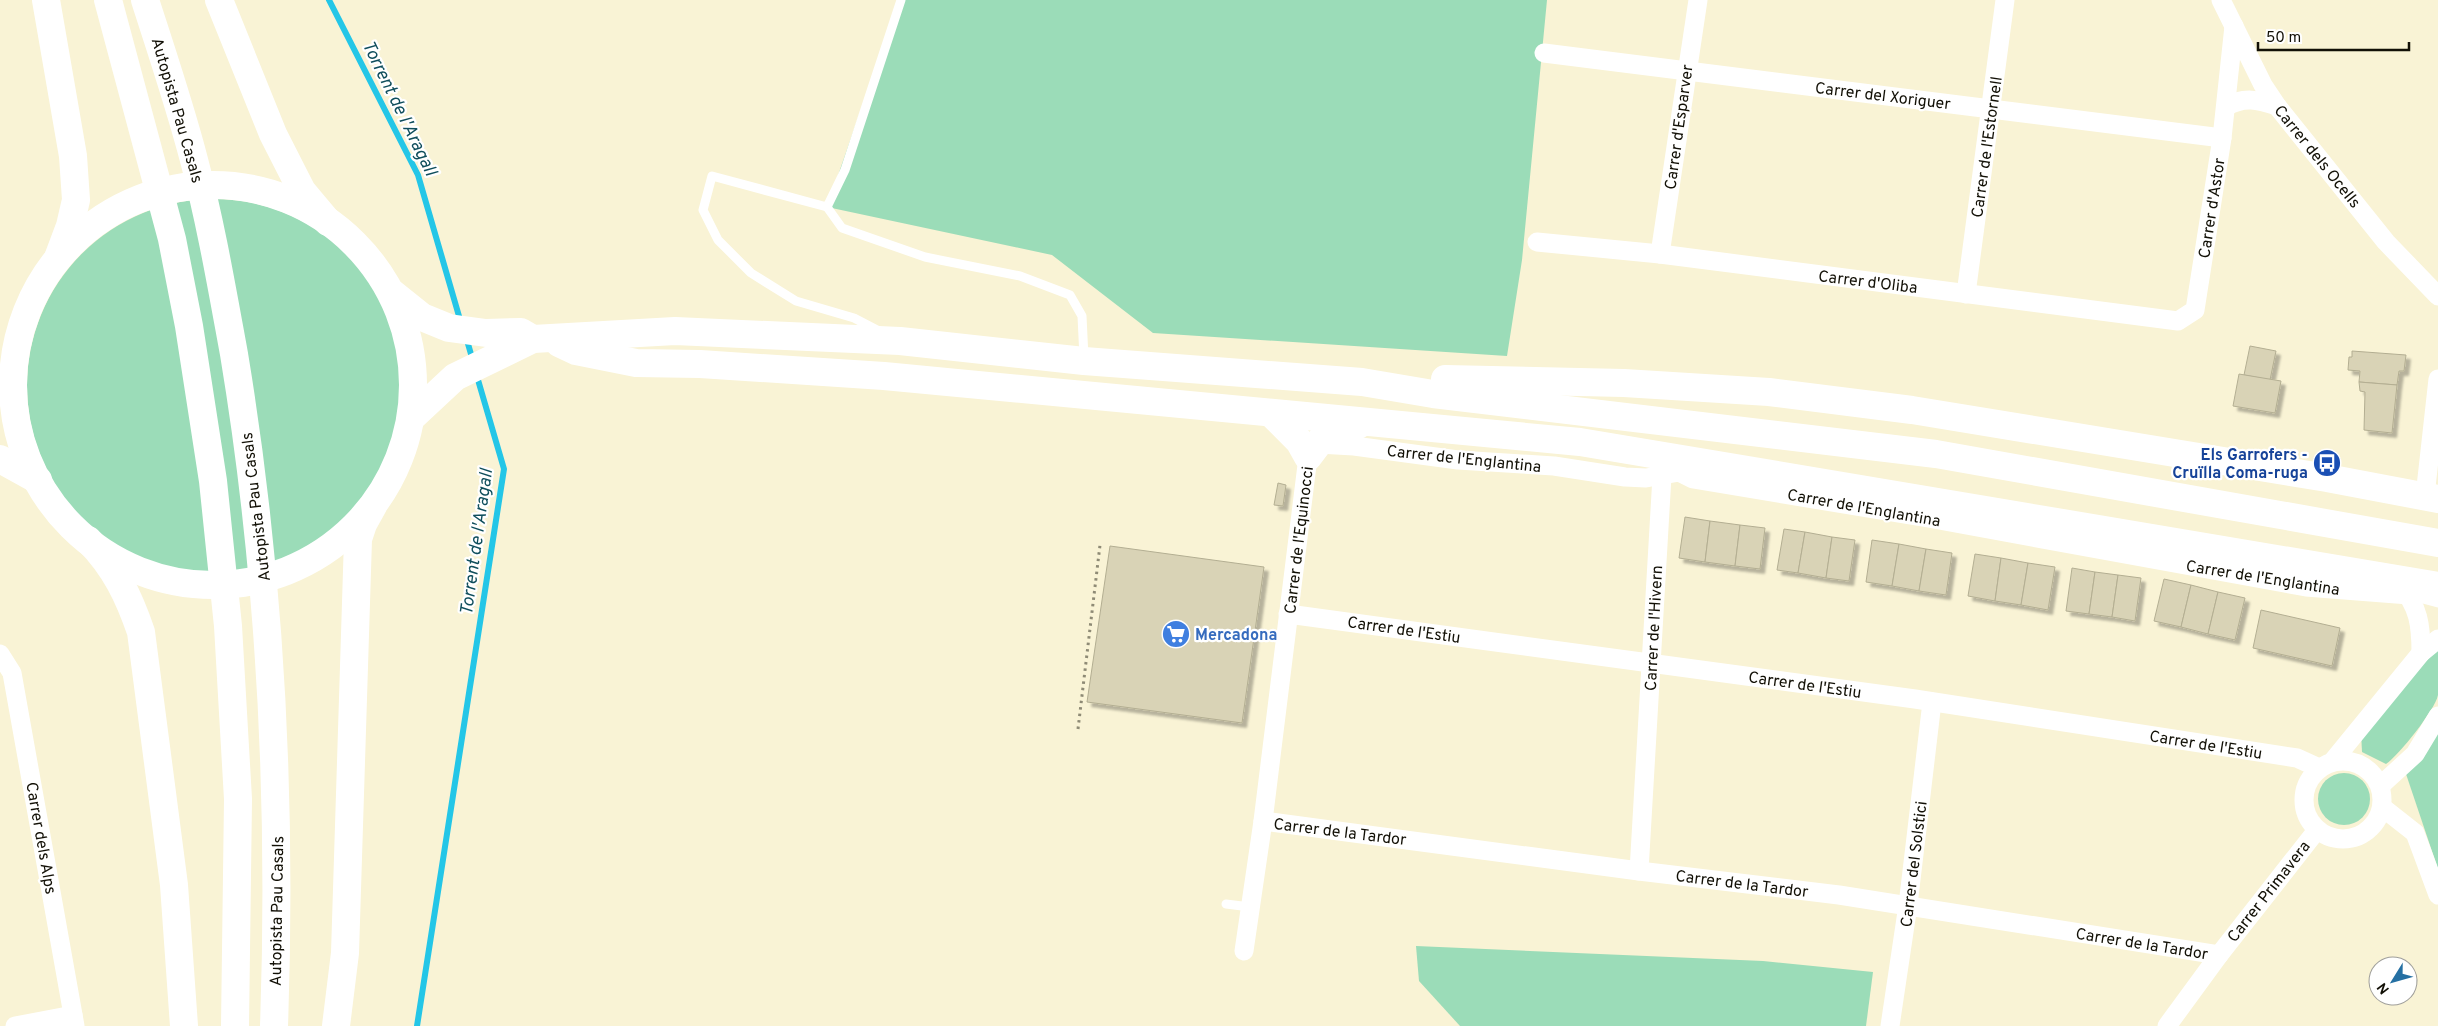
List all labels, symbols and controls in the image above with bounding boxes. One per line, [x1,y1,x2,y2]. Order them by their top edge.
scale bar [2258,20,2409,52]
text: 50 m [2266,29,2301,48]
street label: Autopista Pau Casals [146,36,206,186]
water label: Torrent de l'Aragall [356,37,442,181]
street label: Carrer d'Esparver [1661,63,1699,191]
street label: Carrer de l'Estornell [1968,75,2008,219]
street label: Carrer del Xoriguer [1814,79,1952,115]
street label: Carrer dels Ocells [2269,102,2364,213]
street label: Carrer d'Astor [2195,157,2231,260]
street label: Carrer d'Oliba [1817,267,1918,299]
street label: Autopista Pau Casals [238,431,276,583]
street label: Carrer de l'Englantina [1386,442,1542,478]
place label: Els Garrofers - Cruïlla Coma-ruga [2172,446,2308,484]
bus stop icon: Els Garrofers - Cruïlla Coma-ruga [2312,448,2342,478]
street label: Carrer de l'Equinocci [1281,465,1319,615]
water label: Torrent de l'Aragall [456,466,499,617]
street label: Carrer de l'Englantina [1785,486,1942,532]
street label: Carrer de l'Englantina [2184,557,2341,601]
street label: Carrer de l'Hivern [1642,565,1668,692]
street label: Carrer de l'Estiu [1346,613,1462,649]
supermarket icon: Mercadona [1161,619,1191,649]
place label: Mercadona [1195,626,1277,646]
street label: Carrer de l'Estiu [1747,668,1863,704]
street label: Carrer de l'Estiu [2148,727,2264,765]
street label: Carrer dels Alps [20,781,60,896]
street label: Carrer del Solstici [1897,800,1933,928]
street label: Carrer de la Tardor [1272,815,1407,851]
street label: Autopista Pau Casals [267,836,289,986]
street label: Carrer Primavera [2224,838,2315,947]
street label: Carrer de la Tardor [1674,867,1809,903]
street label: Carrer de la Tardor [2074,925,2209,965]
north arrow [2368,956,2418,1006]
text: N [2374,979,2394,997]

